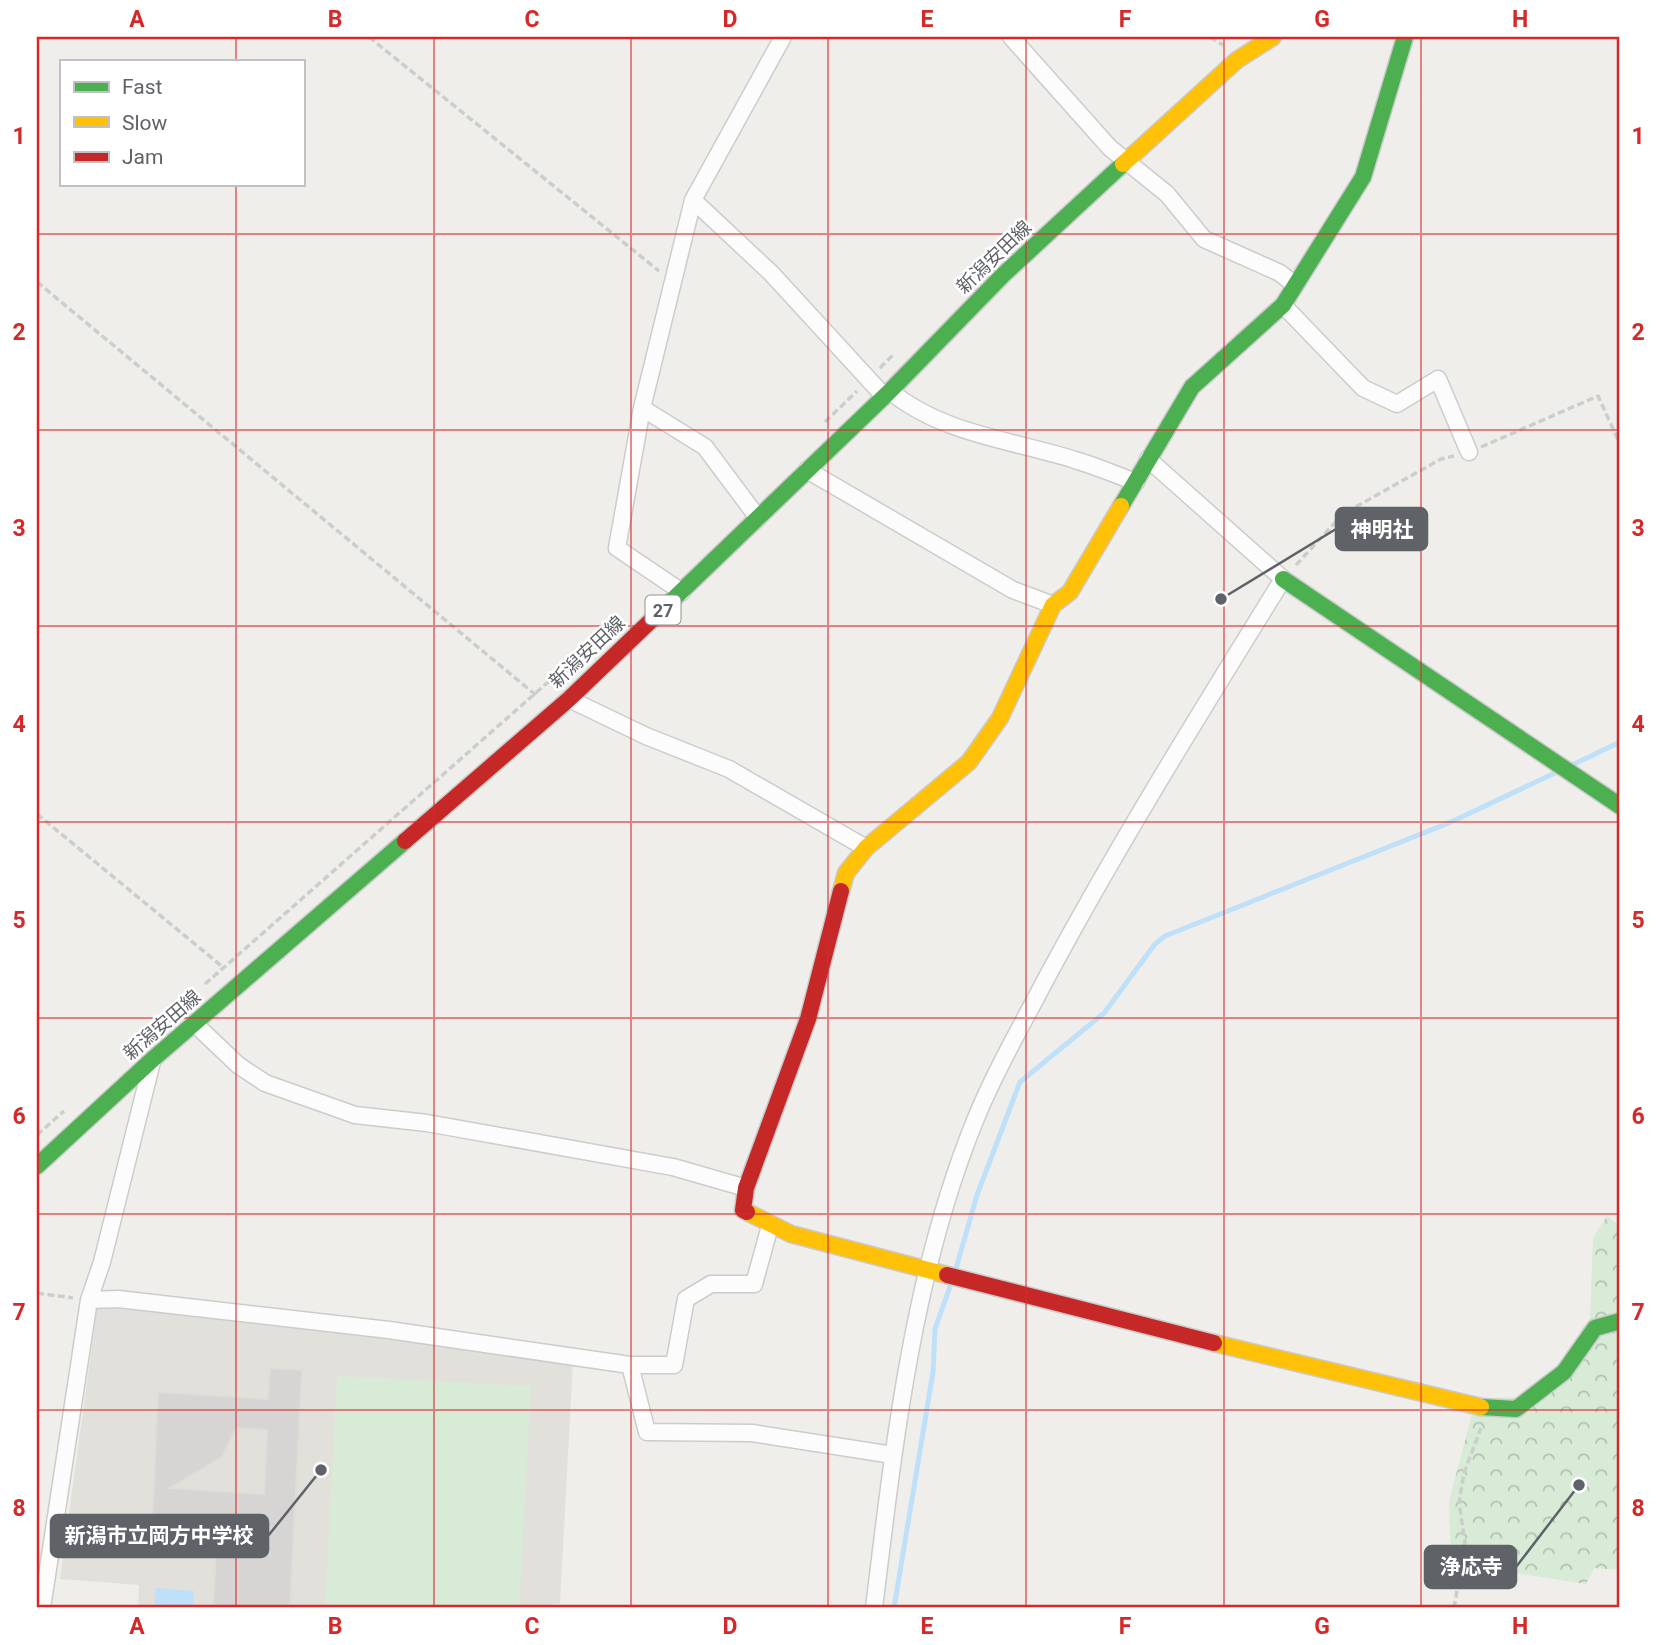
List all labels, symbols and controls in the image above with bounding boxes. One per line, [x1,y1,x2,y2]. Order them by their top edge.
text: A [129,6,145,33]
text: B [328,6,342,33]
text: C [524,6,540,33]
text: D [723,6,737,33]
text: E [921,6,934,33]
text: F [1119,6,1132,33]
text: G [1314,6,1330,33]
text: H [1512,6,1528,33]
legend [60,60,304,186]
text: Fast [122,75,163,99]
text: Slow [122,111,168,135]
text: 1 [12,123,26,150]
text: 1 [1631,123,1645,150]
text: Jam [122,145,163,169]
street label: 新潟安田線 [952,216,1036,298]
text: 2 [12,319,26,346]
text: 2 [1631,319,1645,346]
callout: 神明社 [1336,508,1427,550]
text: 3 [12,515,26,542]
text: 3 [1631,515,1645,542]
text: 神明社 [1351,518,1414,542]
road number: 27 [646,596,680,624]
street label: 新潟安田線 [544,611,630,693]
text: 4 [12,711,26,738]
text: 4 [1631,711,1645,738]
text: 5 [12,907,26,934]
text: 5 [1631,907,1645,934]
street label: 新潟安田線 [119,985,205,1065]
text: 6 [12,1103,26,1130]
text: 6 [1631,1103,1645,1130]
text: 7 [12,1299,26,1326]
text: 7 [1631,1299,1645,1326]
text: 8 [12,1495,26,1522]
text: 8 [1631,1495,1645,1522]
callout: 新潟市立岡方中学校 [51,1515,268,1557]
text: 新潟市立岡方中学校 [65,1524,254,1548]
callout: 浄応寺 [1425,1546,1516,1588]
text: 浄応寺 [1440,1555,1503,1579]
text: A [129,1613,145,1640]
text: B [328,1613,342,1640]
text: C [524,1613,540,1640]
text: D [723,1613,737,1640]
text: E [921,1613,934,1640]
text: F [1119,1613,1132,1640]
text: G [1314,1613,1330,1640]
text: H [1512,1613,1528,1640]

